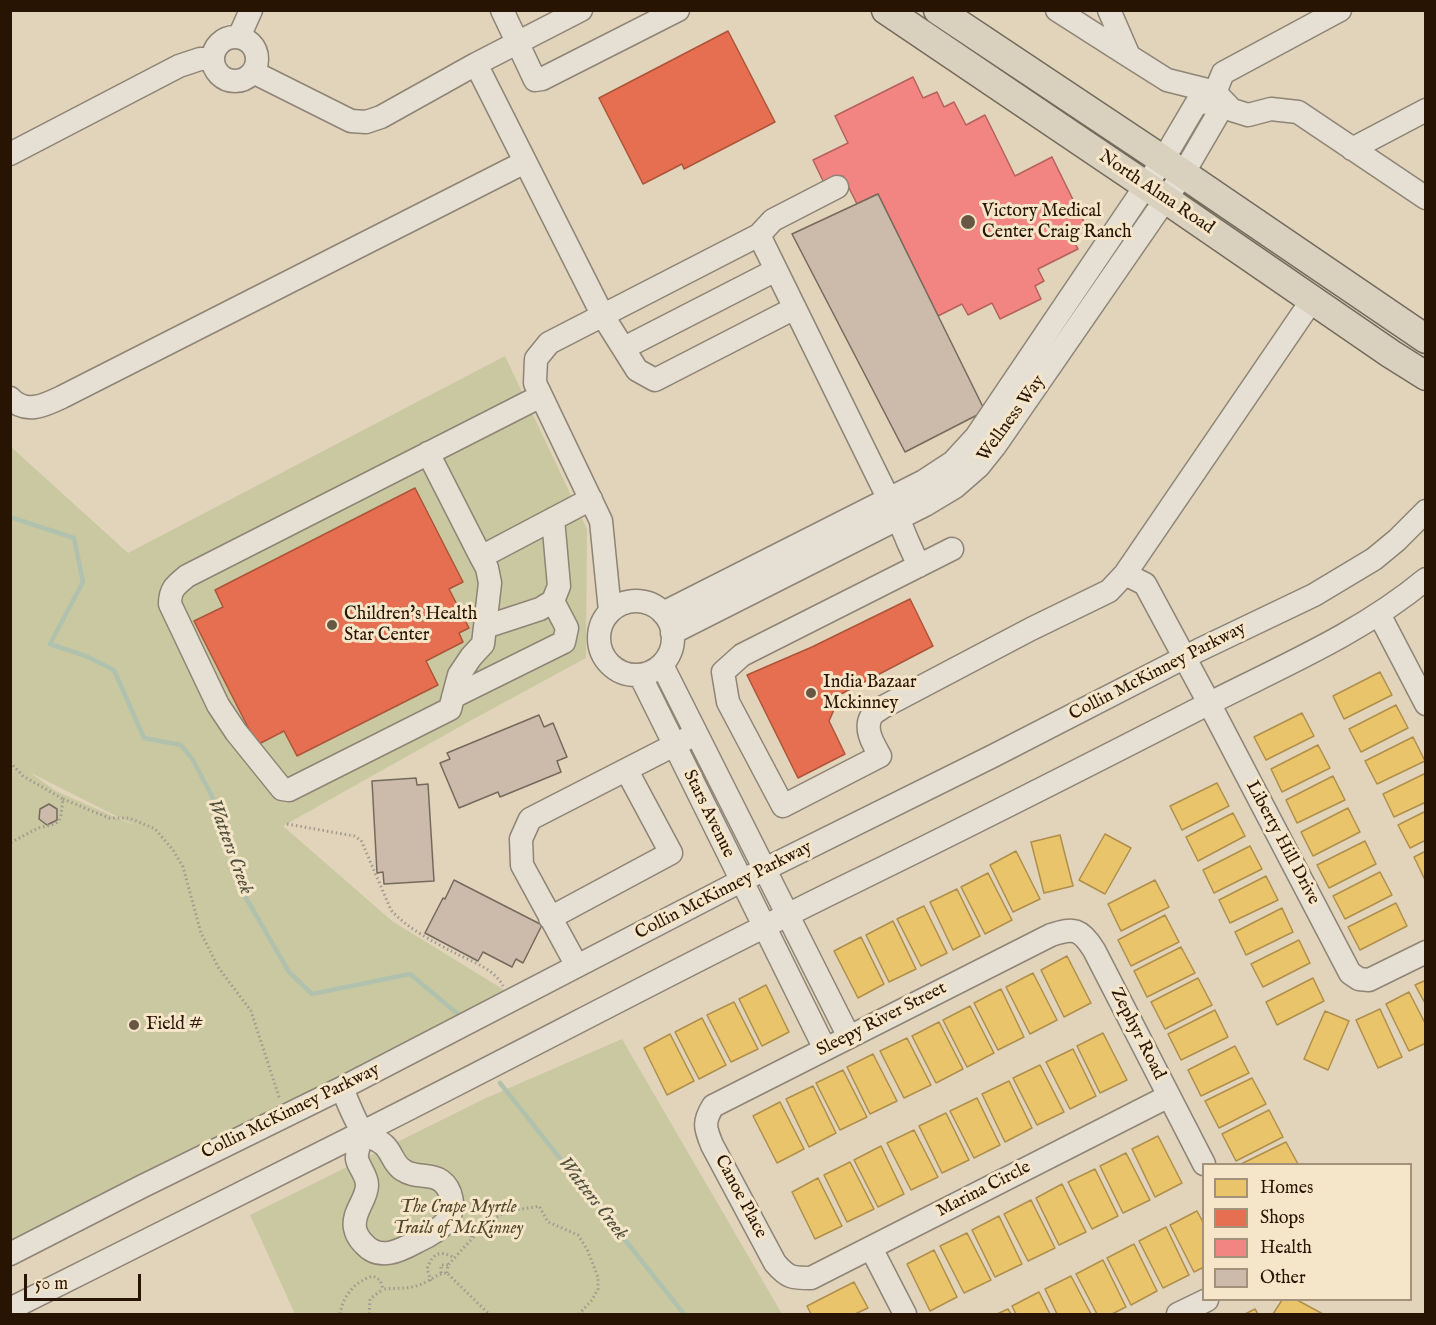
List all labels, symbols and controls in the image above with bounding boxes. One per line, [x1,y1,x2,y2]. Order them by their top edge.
street label: North Alma Road [1094,146,1218,240]
place label: Victory Medical Center Craig Ranch [982,201,1132,244]
marker: Victory Medical Center Craig Ranch [959,213,977,231]
street label: Wellness Way [973,372,1051,466]
place label: Children's Health Star Center [344,604,477,646]
marker: Children's Health Star Center [325,618,339,632]
street label: Collin McKinney Parkway [1066,618,1250,726]
place label: India Bazaar Mckinney [823,672,917,714]
marker: India Bazaar Mckinney [804,686,818,700]
street label: Stars Avenue [677,767,739,861]
street label: Liberty Hill Drive [1240,777,1324,909]
water label: Watters Creek [201,796,257,898]
street label: Collin McKinney Parkway [632,837,816,945]
street label: Sleepy River Street [814,978,950,1062]
street label: Zephyr Road [1105,985,1169,1083]
place label: Field # [146,1014,203,1036]
marker: Field # [127,1018,141,1032]
street label: Collin McKinney Parkway [198,1059,384,1165]
water label: Watters Creek [552,1152,632,1246]
street label: Canoe Place [709,1152,771,1242]
street label: Marina Circle [933,1157,1035,1223]
legend [1202,1163,1412,1301]
text: Homes [1260,1177,1313,1200]
park label: The Crape Myrtle Trails of McKinney [393,1197,523,1240]
text: Shops [1260,1207,1305,1230]
text: Health [1260,1237,1312,1260]
scale bar [27,1262,144,1300]
text: Other [1260,1267,1306,1290]
text: 50 m [35,1273,68,1296]

